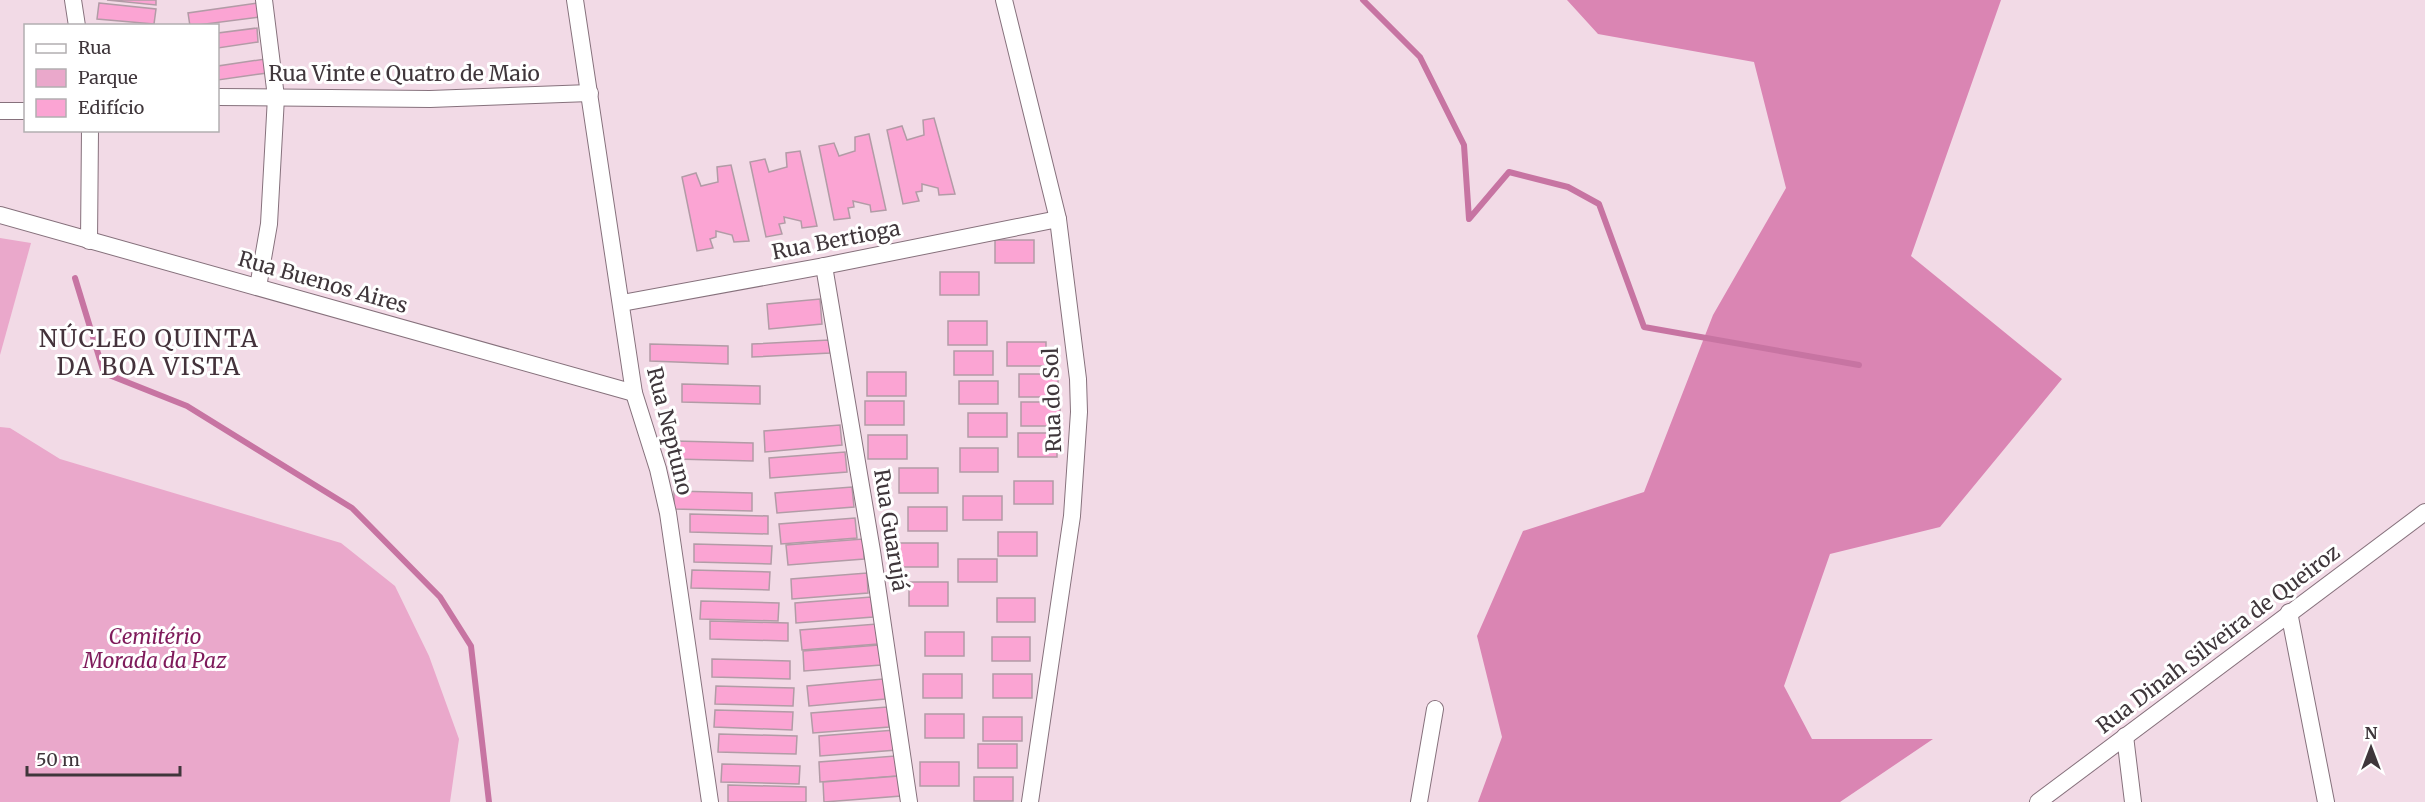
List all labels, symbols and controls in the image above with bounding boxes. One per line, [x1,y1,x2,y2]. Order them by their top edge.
legend [24,24,219,132]
text: Rua [78,36,112,59]
street label: Rua Vinte e Quatro de Maio [268,60,540,87]
text: Parque [78,66,138,89]
text: Edifício [78,96,144,119]
street label: Rua Bertioga [770,214,902,266]
street label: Rua Buenos Aires [235,245,411,319]
district label: NÚCLEO QUINTA DA BOA VISTA [39,322,259,382]
street label: Rua do Sol [1037,347,1067,453]
street label: Rua Neptuno [641,364,699,498]
street label: Rua Guarujá [868,467,914,593]
street label: Rua Dinah Silveira de Queiroz [2091,539,2345,739]
park label: Cemitério Morada da Paz [82,623,227,674]
north arrow [2341,718,2401,778]
text: N [2365,723,2378,743]
scale bar [27,739,180,777]
text: 50 m [36,748,80,771]

